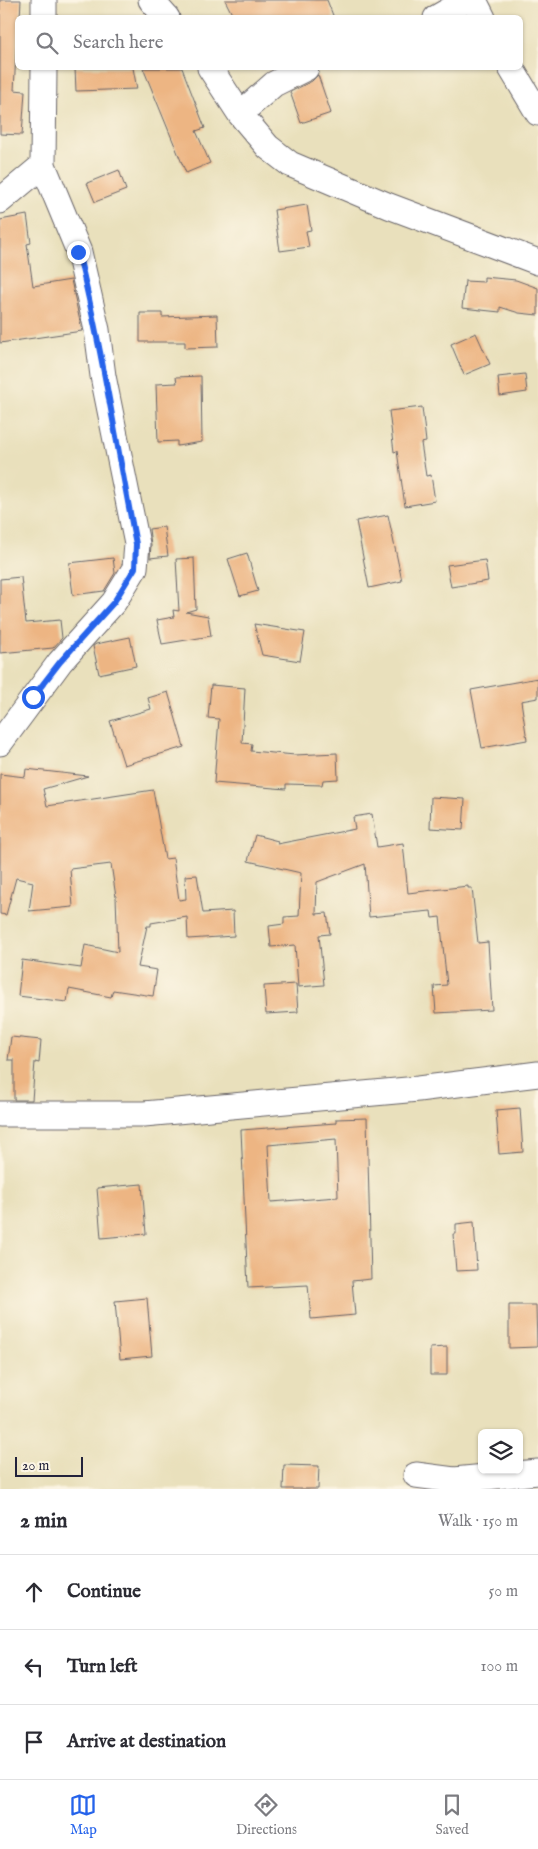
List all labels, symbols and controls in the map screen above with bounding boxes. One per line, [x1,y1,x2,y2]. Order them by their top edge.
search box [15,15,523,70]
icon: search [33,29,61,57]
text: Search here [73,31,164,55]
route end [67,241,90,264]
route start [22,686,45,709]
map controls [478,1429,523,1474]
button: layers [478,1429,523,1474]
scale bar [15,1454,82,1477]
text: 20 m [22,1457,49,1475]
text: 2 min [20,1508,67,1535]
text: Walk · 150 m [438,1512,518,1532]
icon: ahead [20,1578,48,1606]
text: Continue [67,1580,141,1604]
text: 50 m [489,1582,518,1602]
icon: left [20,1653,48,1681]
text: Turn left [67,1655,138,1679]
text: 100 m [481,1657,518,1677]
icon: arrive [20,1728,48,1756]
text: Arrive at destination [67,1730,226,1754]
tab: Map [69,1791,97,1839]
tab: Directions [236,1791,297,1839]
tab: Saved [436,1791,469,1839]

